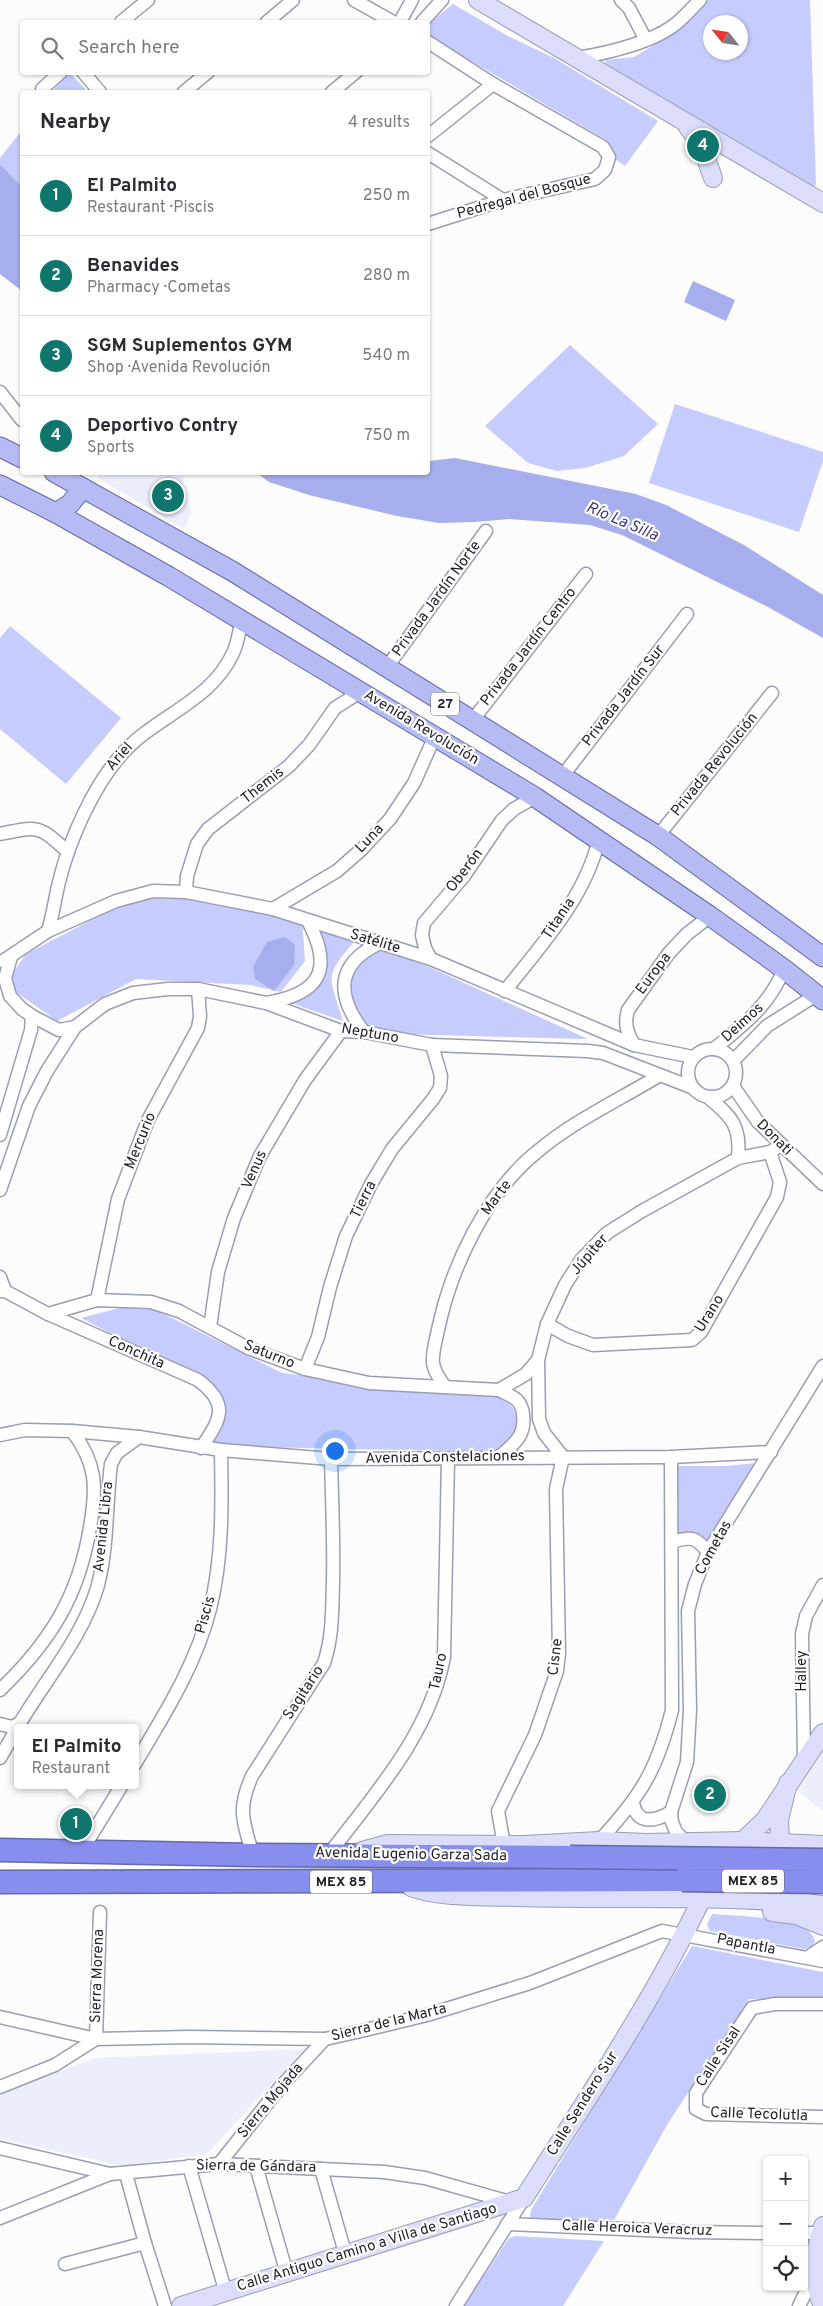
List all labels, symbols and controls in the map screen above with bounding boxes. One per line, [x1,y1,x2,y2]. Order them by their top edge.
north arrow [703,15,748,60]
search box [20,20,430,75]
icon: search [38,34,66,62]
text: Search here [78,36,180,60]
text: Nearby [40,109,111,136]
text: 4 results [348,113,410,133]
pin: 4 [687,127,719,165]
street label: Pedregal del Bosque [455,170,593,224]
text: El Palmito [87,174,177,198]
text: 1 [53,186,59,206]
text: 250 m [363,186,410,206]
text: Restaurant · Piscis [87,198,214,218]
text: Benavides [87,254,179,278]
text: 2 [51,266,61,286]
text: 280 m [363,266,410,286]
text: Pharmacy · Cometas [87,278,231,298]
text: SGM Suplementos GYM [87,334,292,358]
text: 3 [51,346,61,366]
text: 540 m [362,346,410,366]
text: Shop · Avenida Revolución [87,358,270,378]
text: Deportivo Contry [87,414,238,438]
text: 4 [51,426,61,446]
text: 750 m [364,426,410,446]
text: Sports [87,438,135,458]
pin: 3 [152,477,184,515]
water label: Río La Silla [583,498,662,546]
street label: Privada Jardín Norte [388,537,486,661]
street label: Privada Jardín Centro [477,584,581,710]
street label: Privada Jardín Sur [578,641,670,751]
street label: Avenida Revolución [360,686,482,770]
road number: 27 [431,692,459,716]
street label: Privada Revolución [667,709,763,821]
street label: Ariel [102,739,138,775]
street label: Themis [238,763,288,809]
street label: Luna [352,820,388,858]
street label: Oberón [442,845,488,897]
street label: Titania [538,894,580,944]
street label: Satélite [348,925,402,959]
street label: Europa [632,949,676,999]
street label: Deimos [718,999,768,1047]
street label: Neptuno [340,1020,400,1048]
street label: Mercurio [121,1110,161,1172]
street label: Donati [752,1116,796,1160]
street label: Venus [238,1148,272,1192]
street label: Marte [478,1176,516,1220]
street label: Tierra [347,1178,381,1222]
street label: Júpiter [567,1230,613,1280]
street label: Urano [691,1292,729,1336]
street label: Conchita [105,1332,167,1374]
street label: Saturno [241,1336,297,1374]
your location [322,1438,348,1464]
street label: Avenida Constelaciones [365,1447,525,1469]
street label: Avenida Libra [90,1481,118,1573]
street label: Cometas [691,1517,737,1579]
street label: Piscis [192,1594,220,1636]
street label: Cisne [544,1637,568,1677]
street label: Halley [793,1650,812,1692]
street label: Tauro [426,1651,452,1693]
street label: Sagitario [279,1662,329,1724]
popup [14,1724,139,1789]
text: El Palmito [31,1735,122,1759]
text: Restaurant [31,1759,110,1779]
pin: 2 [694,1776,726,1814]
pin: 1 [60,1805,92,1843]
street label: Avenida Eugenio Garza Sada [315,1844,507,1866]
road number: MEX 85 [310,1870,372,1894]
road number: MEX 85 [722,1870,784,1892]
street label: Sierra Morena [87,1929,109,2023]
street label: Papantla [715,1930,777,1960]
street label: Sierra de la Marta [329,1999,449,2047]
street label: Calle Sisal [692,2023,746,2091]
street label: Calle Sendero Sur [543,2048,623,2160]
street label: Sierra Mojada [234,2059,308,2143]
street label: Calle Tecolutla [710,2104,808,2126]
street label: Sierra de Gándara [196,2156,316,2178]
map controls [763,2156,808,2291]
button: + [763,2156,808,2201]
street label: Calle Antiguo Camino a Villa de Santiago [235,2199,499,2297]
button: − [763,2201,808,2246]
street label: Calle Heroica Veracruz [561,2217,713,2241]
button: locate [763,2246,808,2291]

